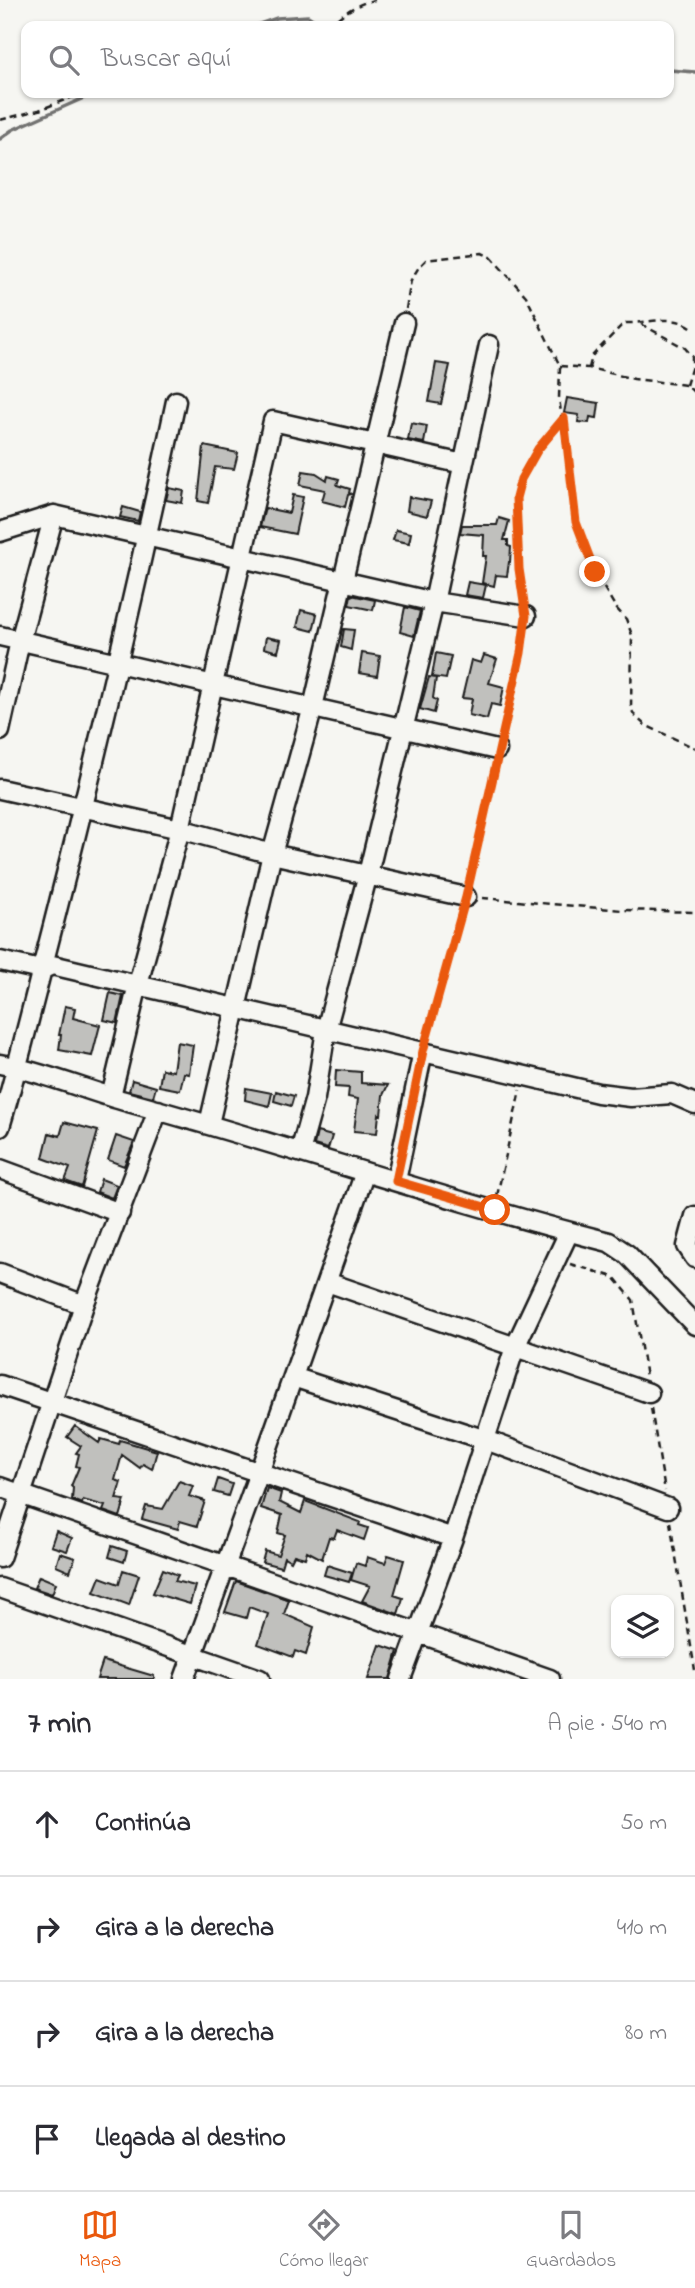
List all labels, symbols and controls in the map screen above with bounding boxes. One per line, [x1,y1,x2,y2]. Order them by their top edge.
search box [21,21,674,98]
icon: search [45,41,83,79]
text: Buscar aquí [101,41,231,79]
route end [579,556,610,587]
route start [479,1194,510,1225]
map controls [611,1595,674,1658]
button: layers [611,1595,674,1658]
text: 7 min [28,1703,91,1747]
text: A pie · 540 m [548,1708,667,1741]
icon: ahead [28,1805,66,1843]
text: Continúa [95,1805,191,1843]
text: 50 m [620,1807,667,1840]
icon: right [28,1910,66,1948]
text: Gira a la derecha [95,1910,274,1948]
text: 410 m [617,1912,667,1945]
icon: right [28,2015,66,2053]
text: Gira a la derecha [95,2015,274,2053]
text: 80 m [625,2017,667,2050]
icon: arrive [28,2120,66,2158]
text: Llegada al destino [95,2120,286,2158]
tab: Mapa [79,2206,121,2275]
tab: Cómo llegar [279,2206,368,2275]
tab: Guardados [526,2206,616,2275]

